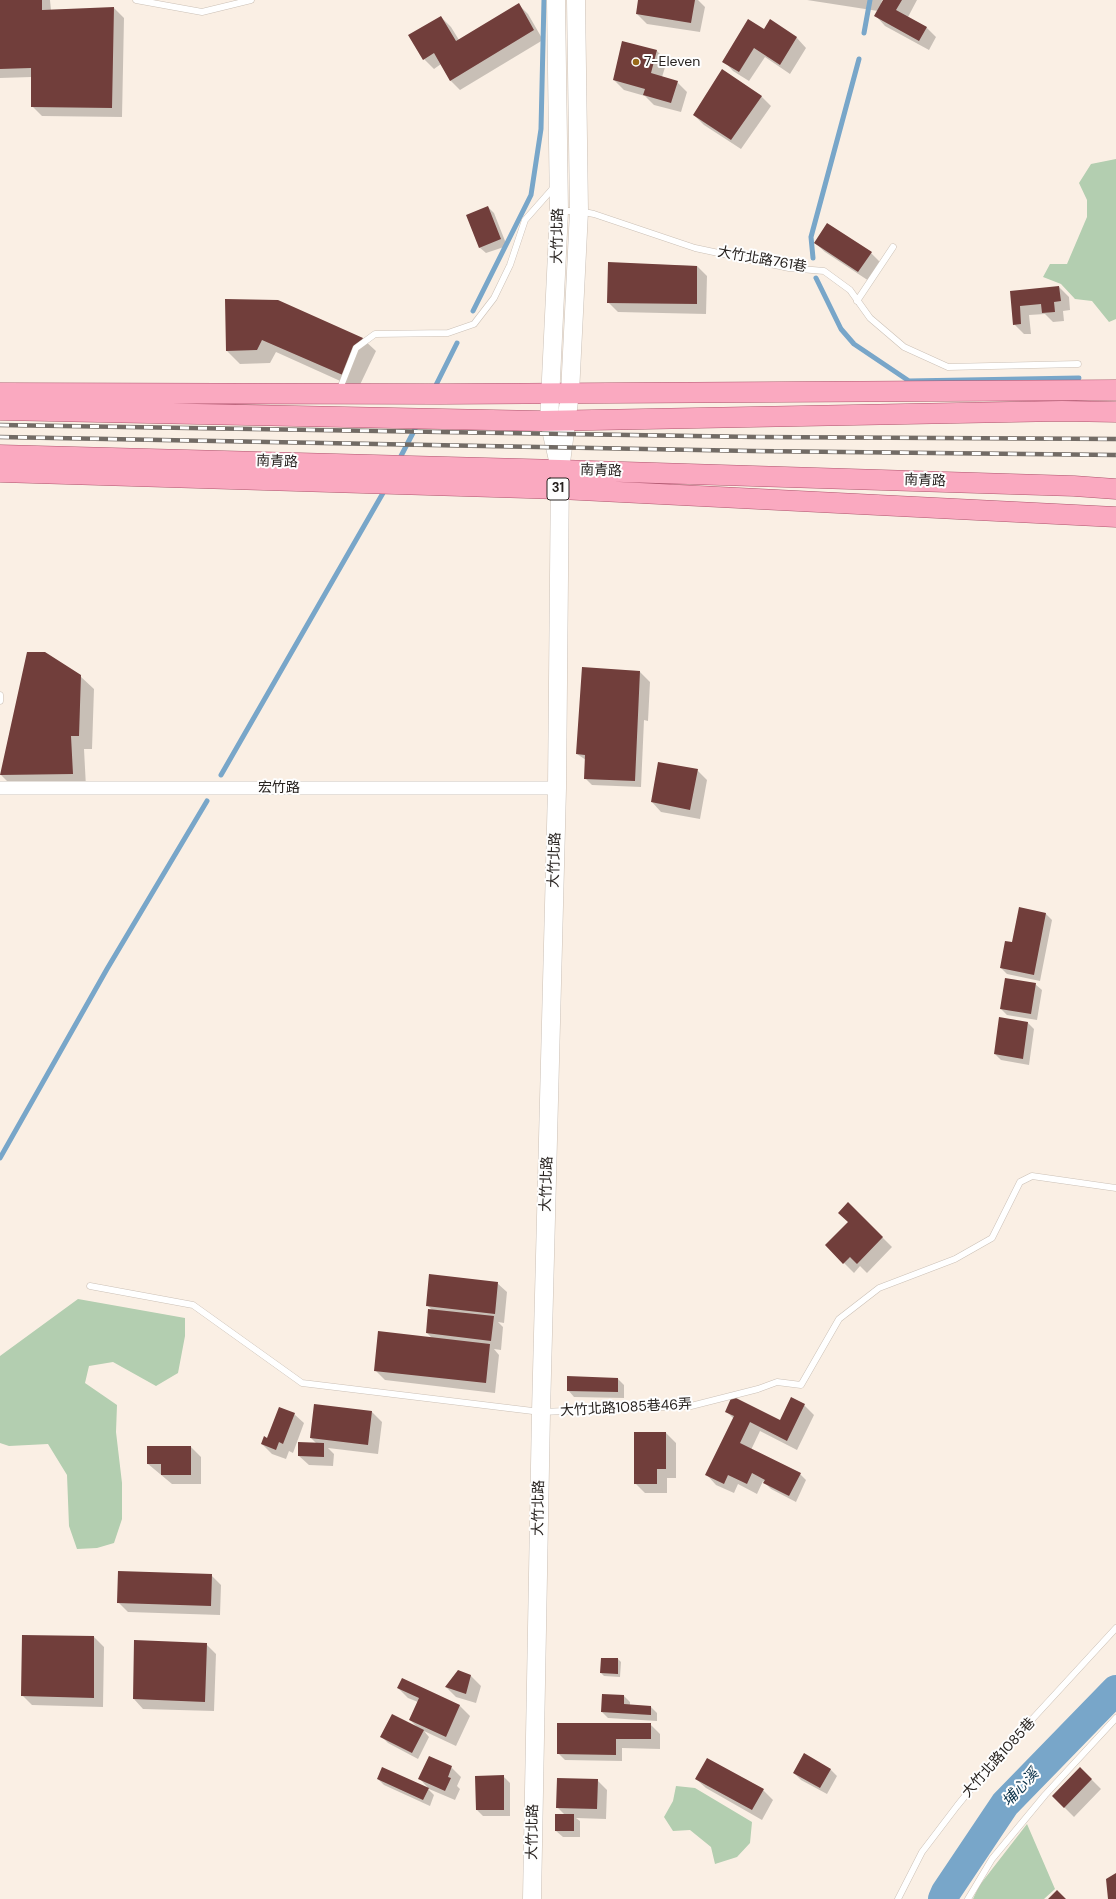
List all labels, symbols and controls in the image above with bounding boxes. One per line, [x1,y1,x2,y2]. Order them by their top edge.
place label: 7-Eleven [644,54,700,70]
marker: 7-Eleven [631,57,641,67]
street label: 大竹北路 [549,208,567,264]
street label: 大竹北路761巷 [716,244,808,276]
street label: 南青路 [256,453,298,471]
street label: 南青路 [580,462,622,480]
street label: 南青路 [904,472,946,490]
road number: 31 [547,478,569,500]
street label: 宏竹路 [258,780,300,796]
street label: 大竹北路 [546,832,564,888]
street label: 大竹北路 [538,1156,556,1212]
street label: 大竹北路1085巷46弄 [560,1396,692,1420]
street label: 大竹北路 [530,1480,548,1536]
street label: 大竹北路1085巷 [959,1715,1039,1801]
water label: 埔心溪 [999,1765,1043,1811]
street label: 大竹北路 [524,1804,542,1860]

